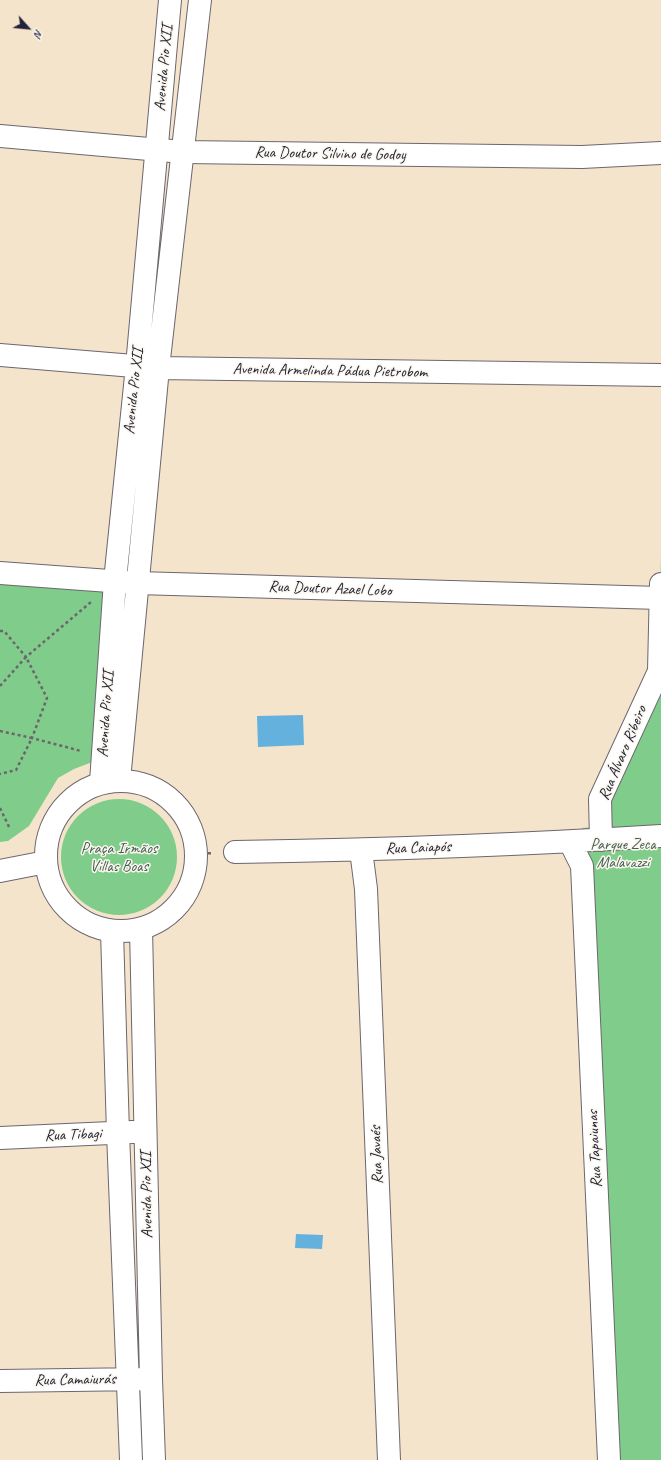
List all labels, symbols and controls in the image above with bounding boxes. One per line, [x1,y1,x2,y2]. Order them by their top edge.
north arrow [8,8,48,48]
street label: Avenida Pio XII [151,24,177,112]
text: N [31,27,46,40]
street label: Rua Doutor Silvino de Godoy [254,143,406,165]
street label: Avenida Pio XII [120,347,148,435]
street label: Avenida Armelinda Pádua Pietrobom [233,360,427,382]
street label: Rua Doutor Azael Lobo [268,577,392,601]
street label: Avenida Pio XII [93,670,119,758]
street label: Rua Álvaro Ribeiro [594,703,652,803]
park label: Parque Zeca Malavazzi [590,835,656,873]
street label: Rua Caiapós [385,837,451,859]
park label: Praça Irmãos Villas Boas [81,839,157,877]
street label: Rua Tapaiunas [583,1110,607,1188]
street label: Rua Tibagi [44,1124,102,1146]
street label: Rua Javaés [366,1126,388,1184]
street label: Avenida Pio XII [137,1151,157,1239]
street label: Rua Camaiurás [34,1370,116,1390]

